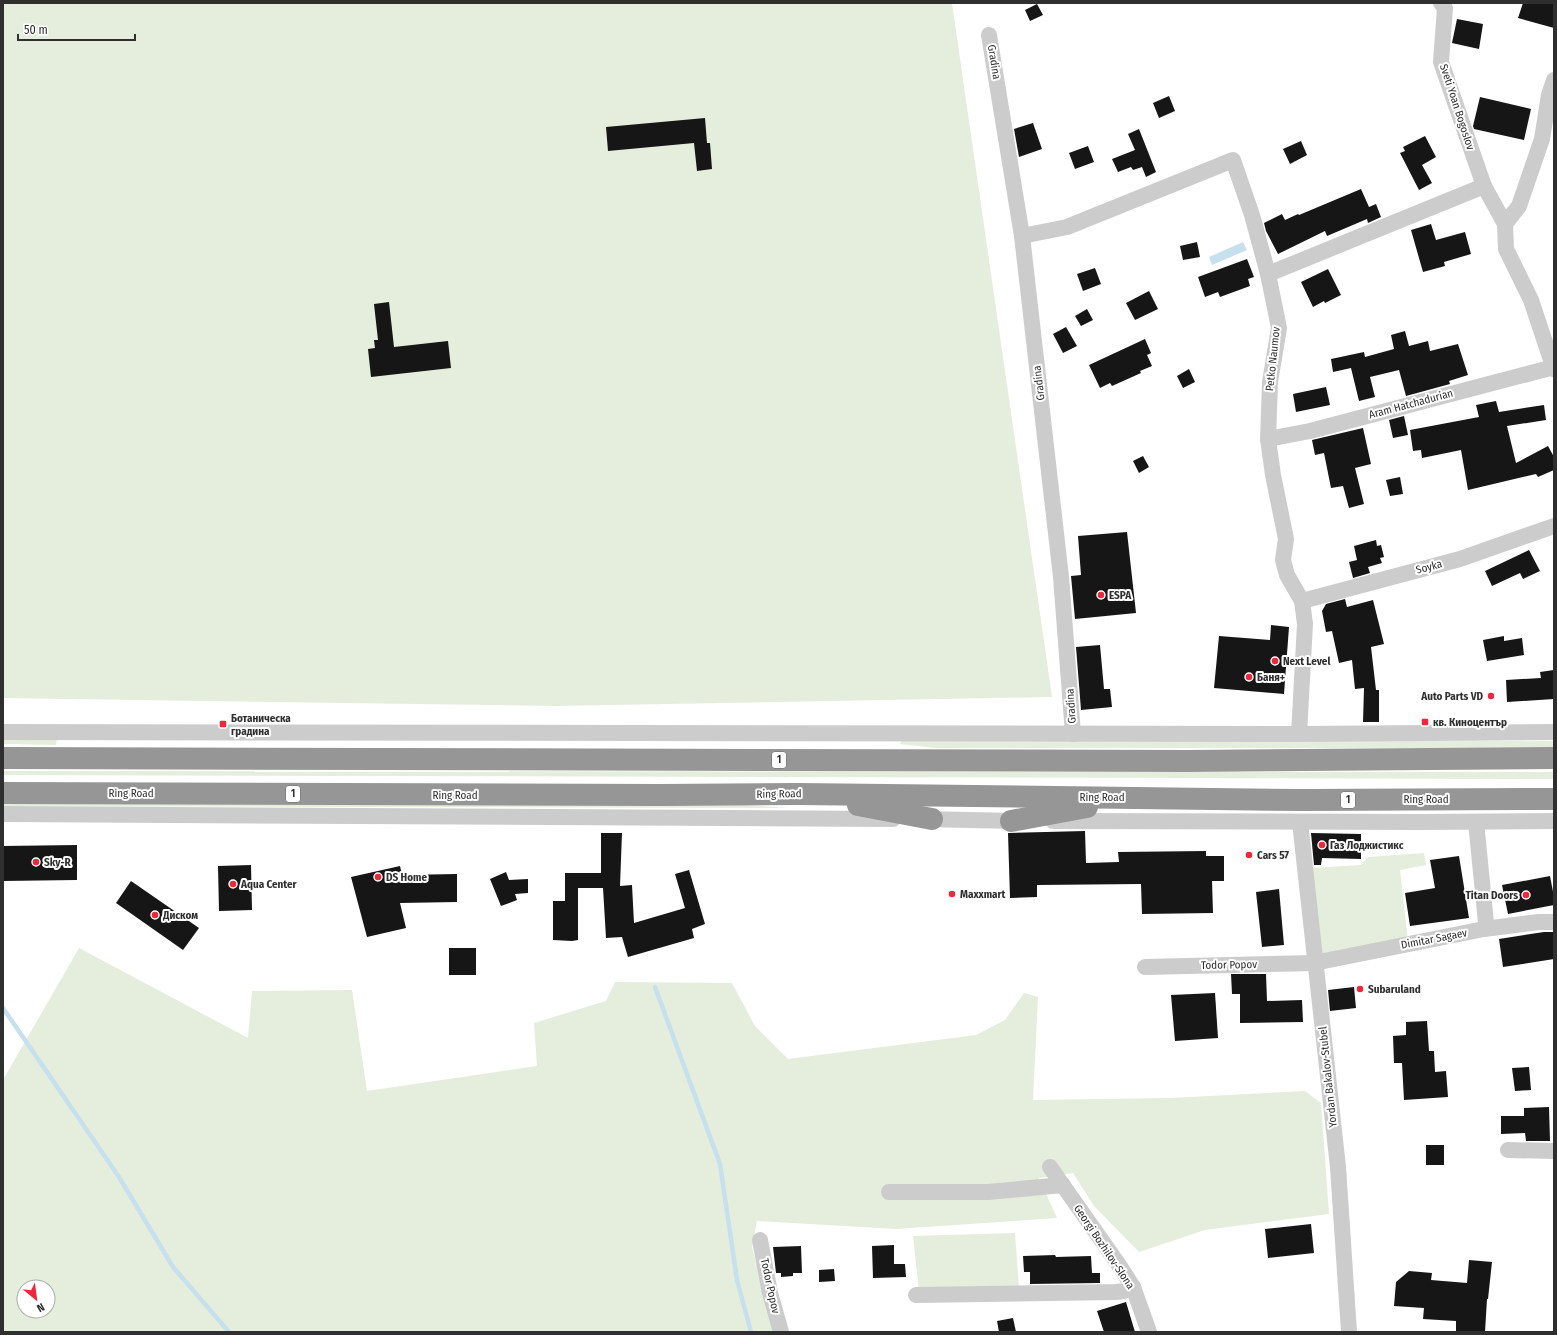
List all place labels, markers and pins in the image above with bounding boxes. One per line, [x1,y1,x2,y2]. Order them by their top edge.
place label: ESPA [1109,589,1132,602]
marker: ESPA [1096,590,1106,600]
place label: Next Level [1283,655,1331,668]
marker: Next Level [1270,656,1280,666]
place label: Баня+ [1257,671,1285,684]
marker: Баня+ [1244,672,1254,682]
place label: Auto Parts VD [1420,690,1483,703]
marker: Auto Parts VD [1486,691,1496,701]
place label: Ботаническа градина [231,712,291,738]
place label: кв. Киноцентър [1433,716,1507,729]
marker: кв. Киноцентър [1420,717,1430,727]
marker: Ботаническа градина [218,719,228,729]
place label: Газ Лоджистикс [1330,839,1404,852]
marker: Газ Лоджистикс [1317,840,1327,850]
place label: Cars 57 [1257,849,1289,862]
marker: Cars 57 [1244,850,1254,860]
place label: Sky-R [44,856,72,869]
marker: Sky-R [31,857,41,867]
place label: DS Home [386,871,427,884]
marker: DS Home [373,872,383,882]
place label: Aqua Center [240,878,298,891]
marker: Aqua Center [228,879,238,889]
place label: Maxxmart [960,888,1006,901]
marker: Maxxmart [947,889,957,899]
place label: Titan Doors [1465,889,1518,902]
marker: Titan Doors [1521,890,1531,900]
place label: Диском [162,909,198,922]
marker: Диском [150,910,160,920]
place label: Subaruland [1368,983,1421,996]
marker: Subaruland [1355,984,1365,994]

